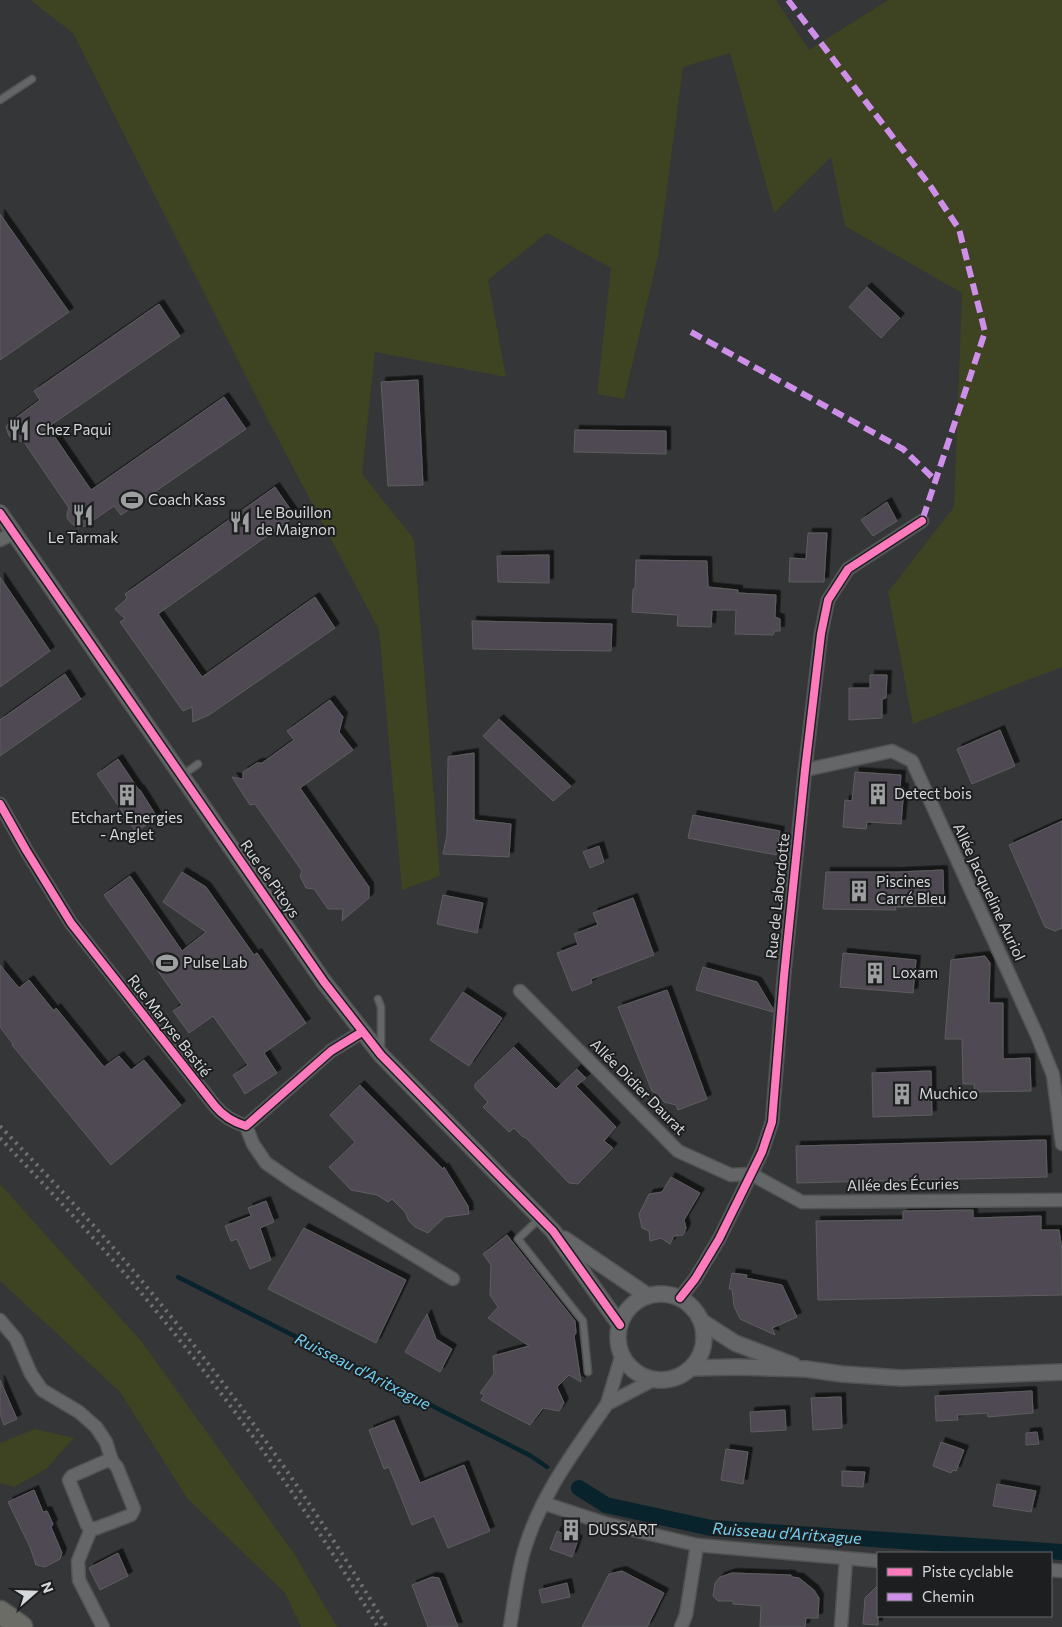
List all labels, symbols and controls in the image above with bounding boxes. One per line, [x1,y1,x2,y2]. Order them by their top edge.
restaurant icon: Chez Paqui [6,417,32,443]
place label: Chez Paqui [36,420,111,438]
sports icon: Coach Kass [119,487,145,513]
place label: Coach Kass [148,490,226,508]
restaurant icon: Le Tarmak [70,502,96,528]
place label: Le Bouillon de Maignon [256,503,336,538]
restaurant icon: Le Bouillon de Maignon [227,509,253,535]
place label: Le Tarmak [48,528,118,546]
building icon: Detect bois [865,781,891,807]
building icon: Etchart Energies - Anglet [114,782,140,808]
place label: Detect bois [894,784,972,802]
place label: Etchart Energies - Anglet [71,808,183,843]
street label: Allée Jacqueline Auriol [950,820,1030,963]
street label: Rue de Labordotte [761,832,793,960]
street label: Rue de Pitoys [237,836,304,921]
place label: Piscines Carré Bleu [876,872,946,907]
building icon: Piscines Carré Bleu [846,878,872,904]
sports icon: Pulse Lab [154,950,180,976]
place label: Pulse Lab [183,953,248,971]
building icon: Loxam [862,960,888,986]
place label: Loxam [892,963,938,981]
street label: Rue Maryse Bastié [124,971,215,1080]
street label: Allée Didier Daurat [587,1035,690,1138]
building icon: Muchico [889,1081,915,1107]
place label: Muchico [919,1084,978,1102]
street label: Allée des Écuries [847,1173,959,1194]
water label: Ruisseau d'Aritxague [292,1328,435,1413]
building icon: DUSSART [558,1517,584,1543]
water label: Ruisseau d'Aritxague [712,1518,863,1547]
place label: DUSSART [588,1520,658,1538]
legend [877,1552,1052,1617]
text: Piste cyclable [922,1562,1014,1580]
north arrow [10,1567,60,1617]
text: N [38,1580,57,1595]
text: Chemin [922,1587,974,1605]

